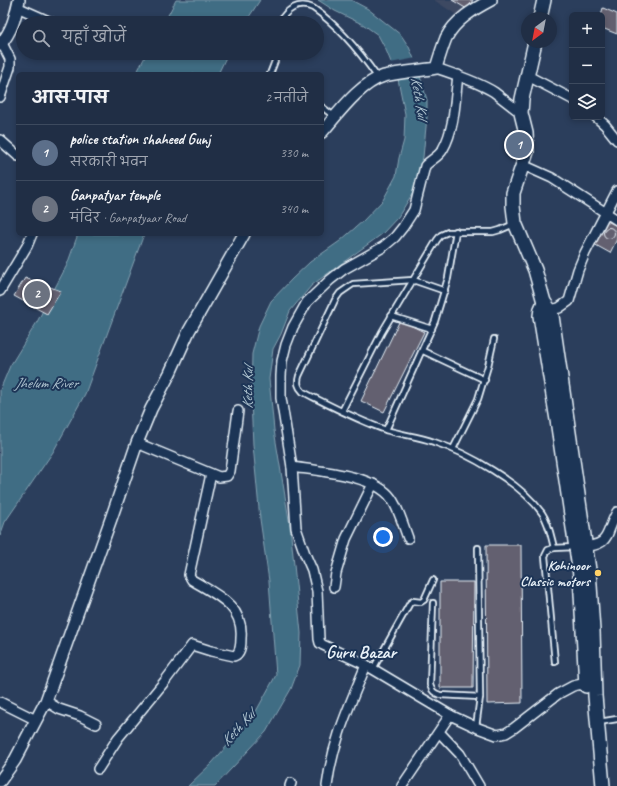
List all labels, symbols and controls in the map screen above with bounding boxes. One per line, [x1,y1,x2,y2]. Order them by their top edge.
north arrow [521,12,557,48]
map controls [569,12,605,120]
button: + [569,12,605,48]
search box [16,16,324,60]
icon: search [30,27,52,49]
text: यहाँ खोजें [62,28,126,47]
button: − [569,48,605,84]
water label: Keth Kul [406,76,433,126]
button: layers [569,84,605,120]
text: आस-पास [32,87,108,108]
text: 2 नतीजे [265,90,308,106]
text: police station shaheed Gunj [70,130,211,149]
pin: 1 [506,130,532,160]
text: 1 [42,145,48,161]
text: 330 m [280,145,308,161]
text: सरकारी भवन [70,154,148,170]
text: Ganpatyar temple [70,186,160,205]
text: 2 [42,201,48,217]
text: 340 m [280,201,308,217]
text: मंदिर · Ganpatyaar Road [70,210,186,226]
pin: 2 [24,279,50,309]
water label: Keth Kul [238,361,258,409]
water label: Jhelum River [13,374,80,393]
your location [373,527,393,547]
place label: Kohinoor Classic motors [520,557,592,590]
marker: Kohinoor Classic motors [593,568,603,578]
district label: Guru Bazar [326,641,399,663]
water label: Keth Kul [217,702,263,750]

